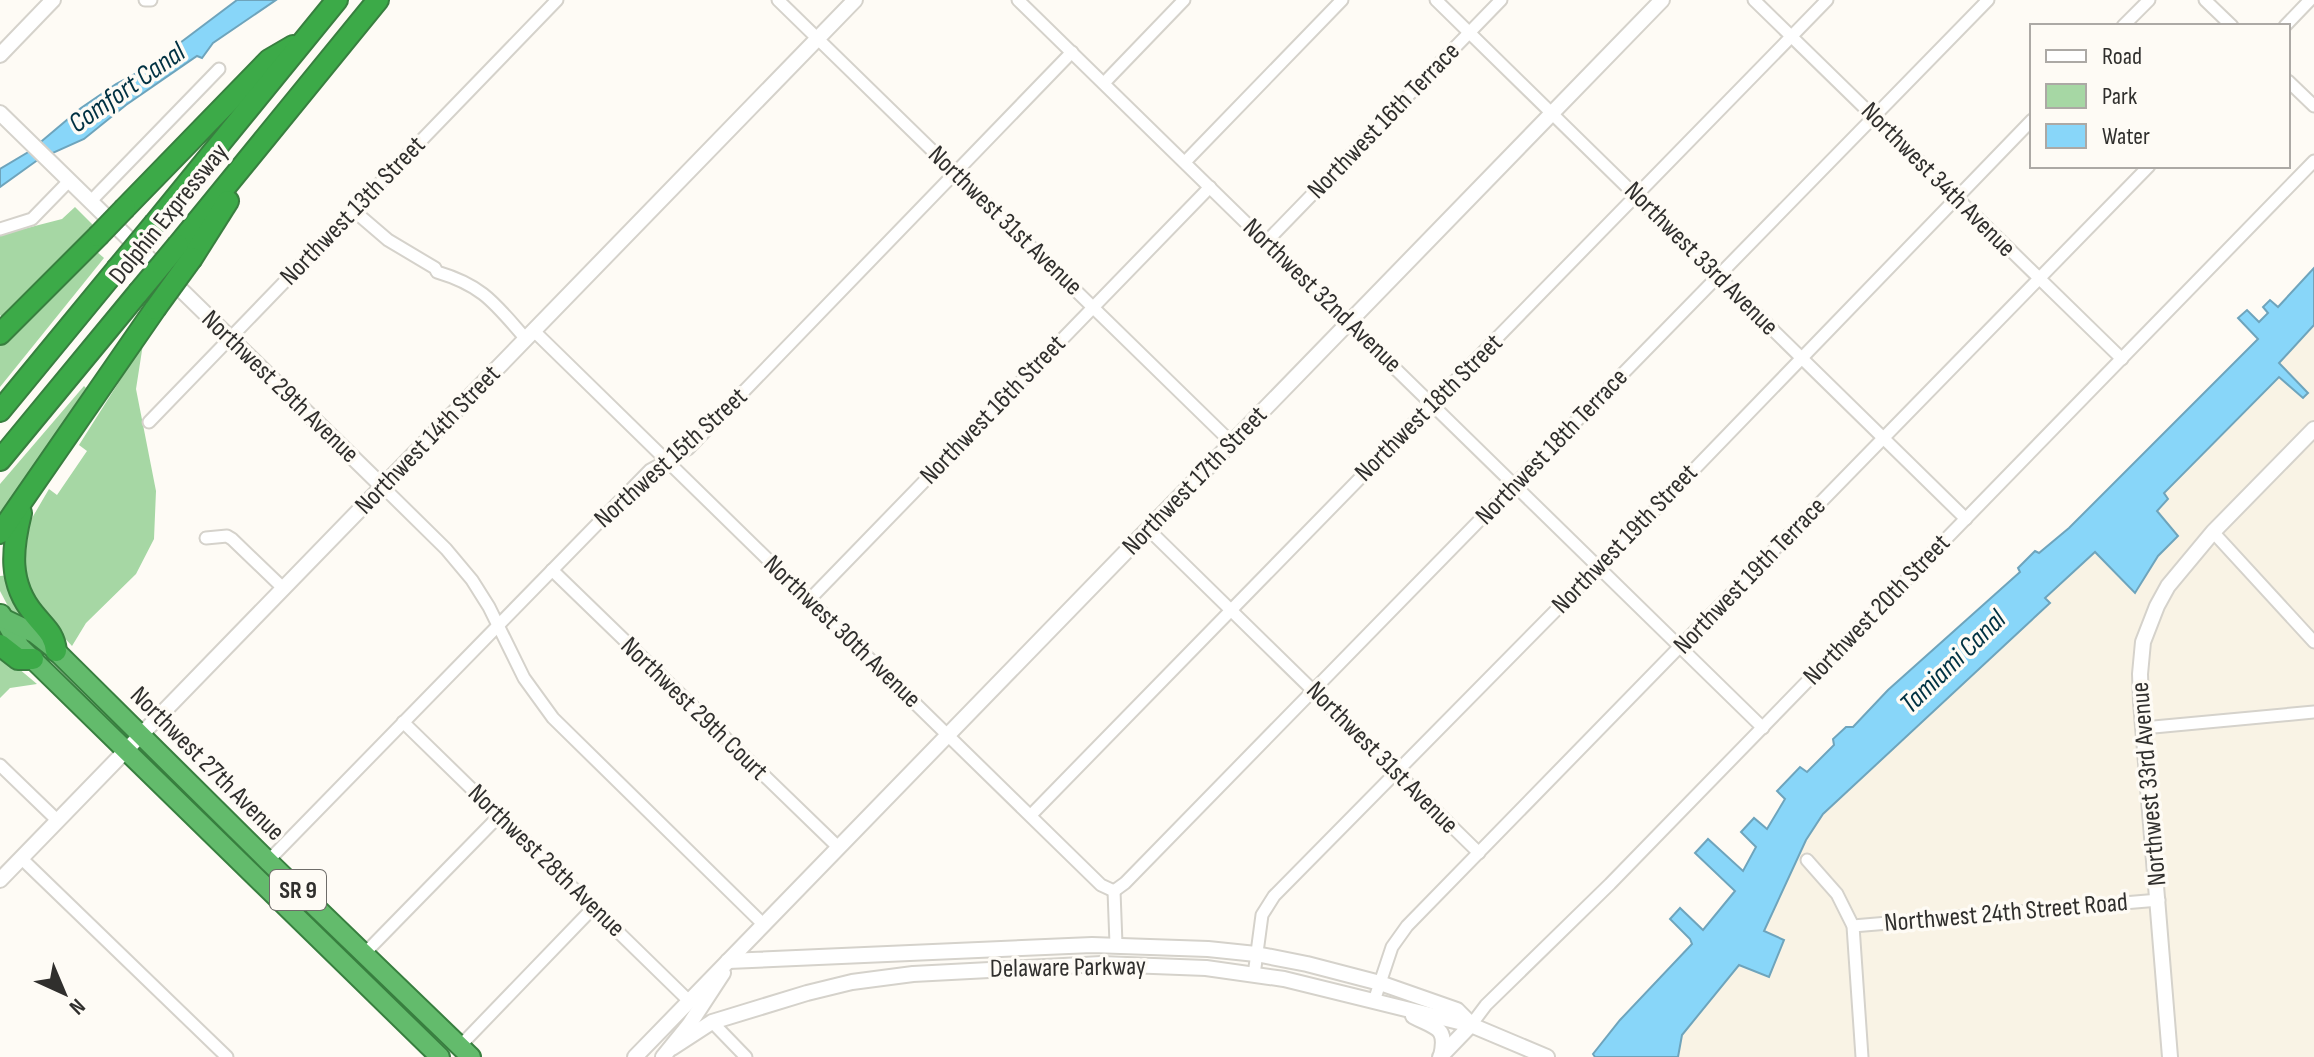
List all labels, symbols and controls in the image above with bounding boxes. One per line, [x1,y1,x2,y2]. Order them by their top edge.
legend [2030,24,2290,168]
water label: Comfort Canal [62,35,192,140]
street label: Northwest 16th Terrace [1301,36,1467,206]
text: Road [2102,42,2142,71]
text: Park [2102,82,2137,111]
street label: Northwest 34th Avenue [1854,96,2022,264]
text: Water [2102,122,2150,151]
street label: Northwest 13th Street [274,130,432,292]
street label: Dolphin Expressway [103,138,235,290]
street label: Northwest 31st Avenue [922,140,1088,302]
street label: Northwest 33rd Avenue [1618,176,1784,342]
street label: Northwest 32nd Avenue [1236,212,1408,380]
street label: Northwest 29th Avenue [195,304,365,470]
street label: Northwest 18th Street [1349,328,1509,488]
street label: Northwest 16th Street [914,329,1072,491]
street label: Northwest 14th Street [349,359,507,521]
street label: Northwest 18th Terrace [1469,362,1635,532]
street label: Northwest 15th Street [588,381,754,535]
street label: Northwest 17th Street [1116,400,1274,562]
street label: Northwest 19th Street [1546,458,1704,620]
street label: Northwest 19th Terrace [1667,491,1833,661]
street label: Northwest 20th Street [1797,528,1957,692]
street label: Northwest 30th Avenue [757,549,927,715]
water label: Tamiami Canal [1893,603,2013,721]
street label: Northwest 29th Court [614,631,774,787]
street label: Northwest 31st Avenue [1300,676,1464,840]
street label: Northwest 27th Avenue [123,680,291,848]
street label: Northwest 33rd Avenue [2125,681,2173,887]
street label: Northwest 28th Avenue [461,778,631,944]
road number: SR 9 [270,870,326,910]
street label: Northwest 24th Street Road [1883,887,2129,939]
street label: Delaware Parkway [990,951,1146,985]
north arrow [24,953,104,1033]
text: N [63,993,90,1020]

